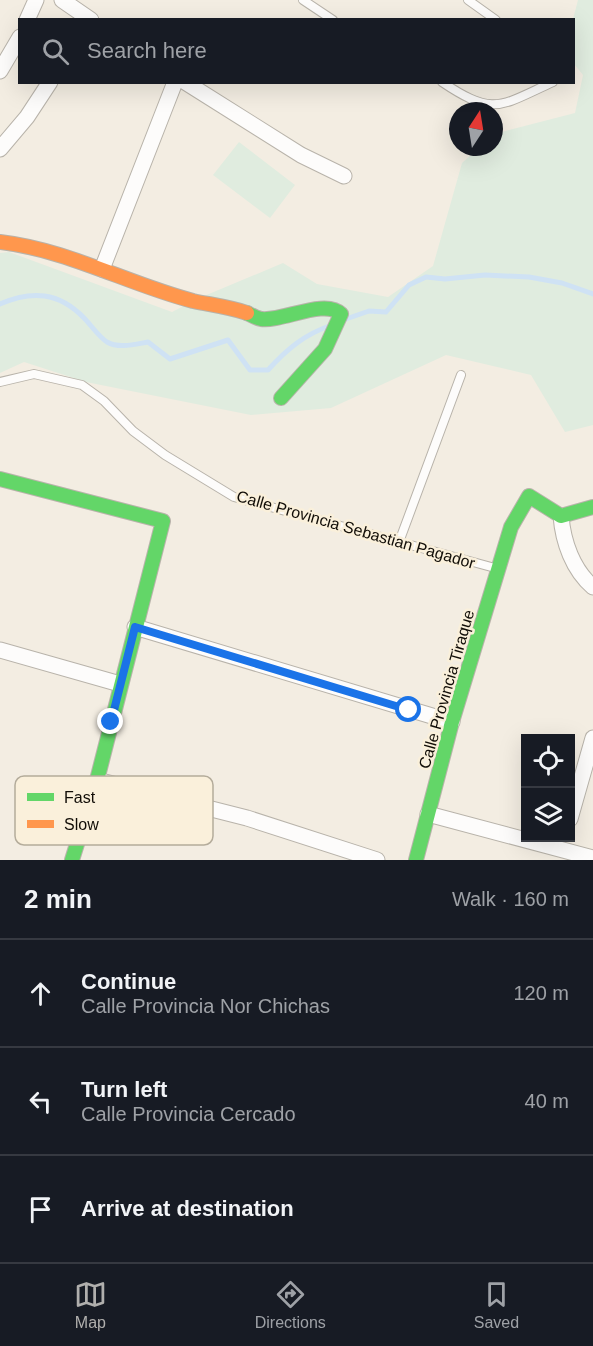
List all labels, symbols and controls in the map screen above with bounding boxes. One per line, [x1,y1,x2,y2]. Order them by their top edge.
search box [18,18,575,84]
icon: search [39,35,72,68]
text: Search here [87,38,207,63]
north arrow [449,102,503,156]
street label: Calle Provincia Sebastian Pagador [235,487,478,572]
street label: Calle Provincia Tiraque [416,608,477,771]
route start [395,696,421,722]
route end [97,708,123,734]
map controls [521,734,575,842]
button: locate [521,734,575,788]
legend [15,776,213,845]
button: layers [521,788,575,842]
text: Fast [64,789,96,806]
text: Slow [64,816,99,833]
text: 2 min [24,884,92,914]
text: Walk · 160 m [452,888,569,910]
text: Continue [81,969,176,994]
icon: ahead [24,977,57,1010]
text: 120 m [513,982,569,1004]
text: Calle Provincia Nor Chichas [81,995,330,1017]
text: Turn left [81,1077,167,1102]
icon: left [24,1085,57,1118]
text: 40 m [525,1090,569,1112]
text: Calle Provincia Cercado [81,1103,296,1125]
icon: arrive [24,1193,57,1226]
text: Arrive at destination [81,1196,294,1221]
tab: Map [74,1278,107,1332]
tab: Directions [255,1278,326,1332]
tab: Saved [474,1278,519,1332]

